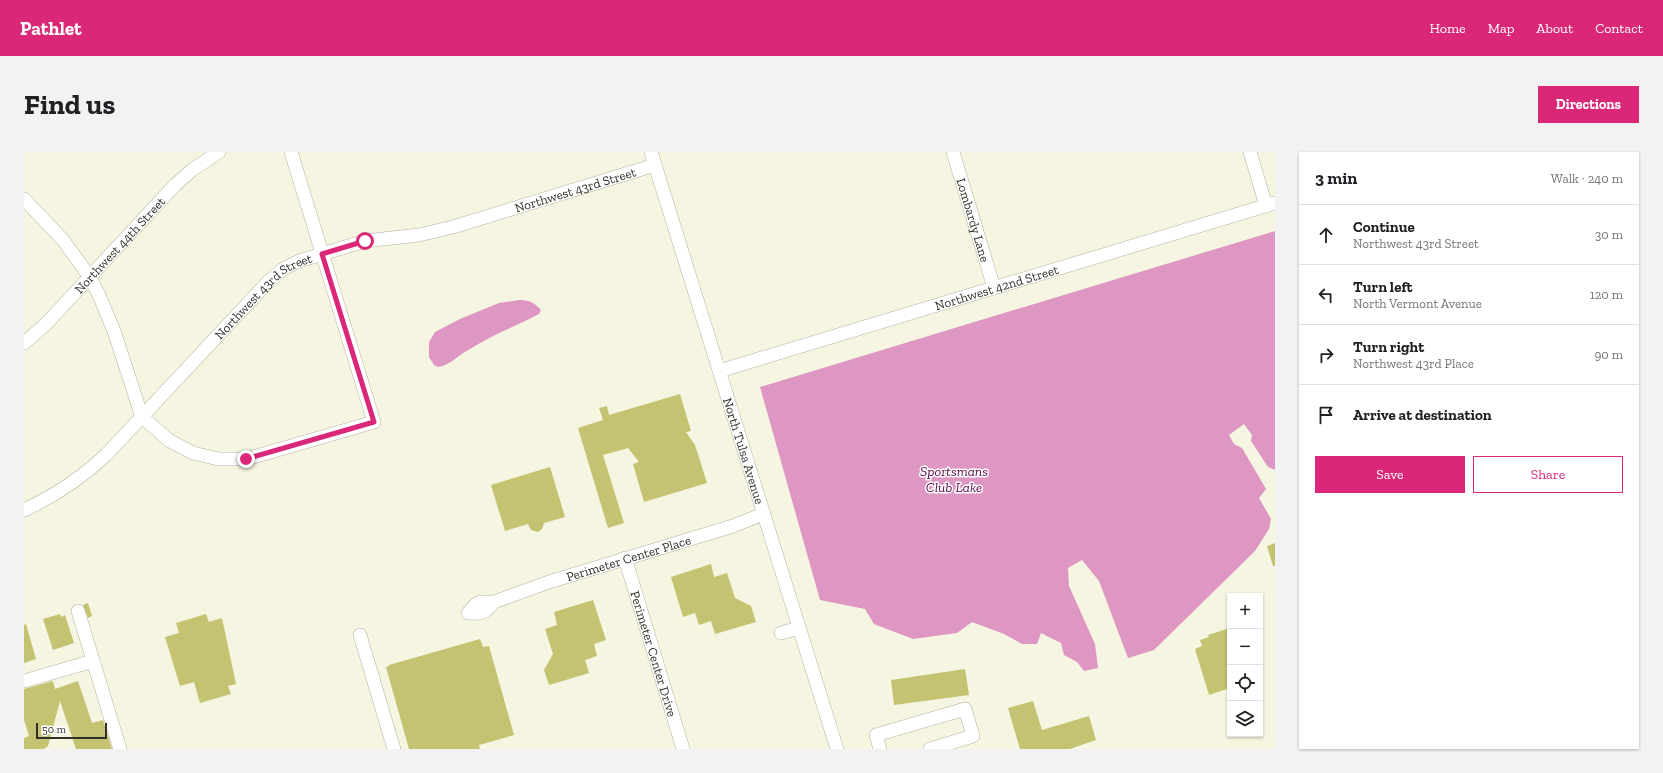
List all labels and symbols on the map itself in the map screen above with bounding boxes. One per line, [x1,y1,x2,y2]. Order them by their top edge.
street label: Northwest 43rd Street [513,164,638,216]
street label: Lombardy Lane [953,176,993,264]
street label: Northwest 44th Street [71,194,168,297]
route start [356,232,374,250]
street label: Northwest 43rd Street [212,250,314,342]
street label: Northwest 42nd Street [933,262,1061,313]
street label: North Tulsa Avenue [720,396,767,506]
route end [237,450,255,468]
water label: Sportsmans Club Lake [920,463,988,496]
street label: Perimeter Center Place [564,532,693,584]
street label: Perimeter Center Drive [627,589,680,719]
scale bar [36,721,107,740]

